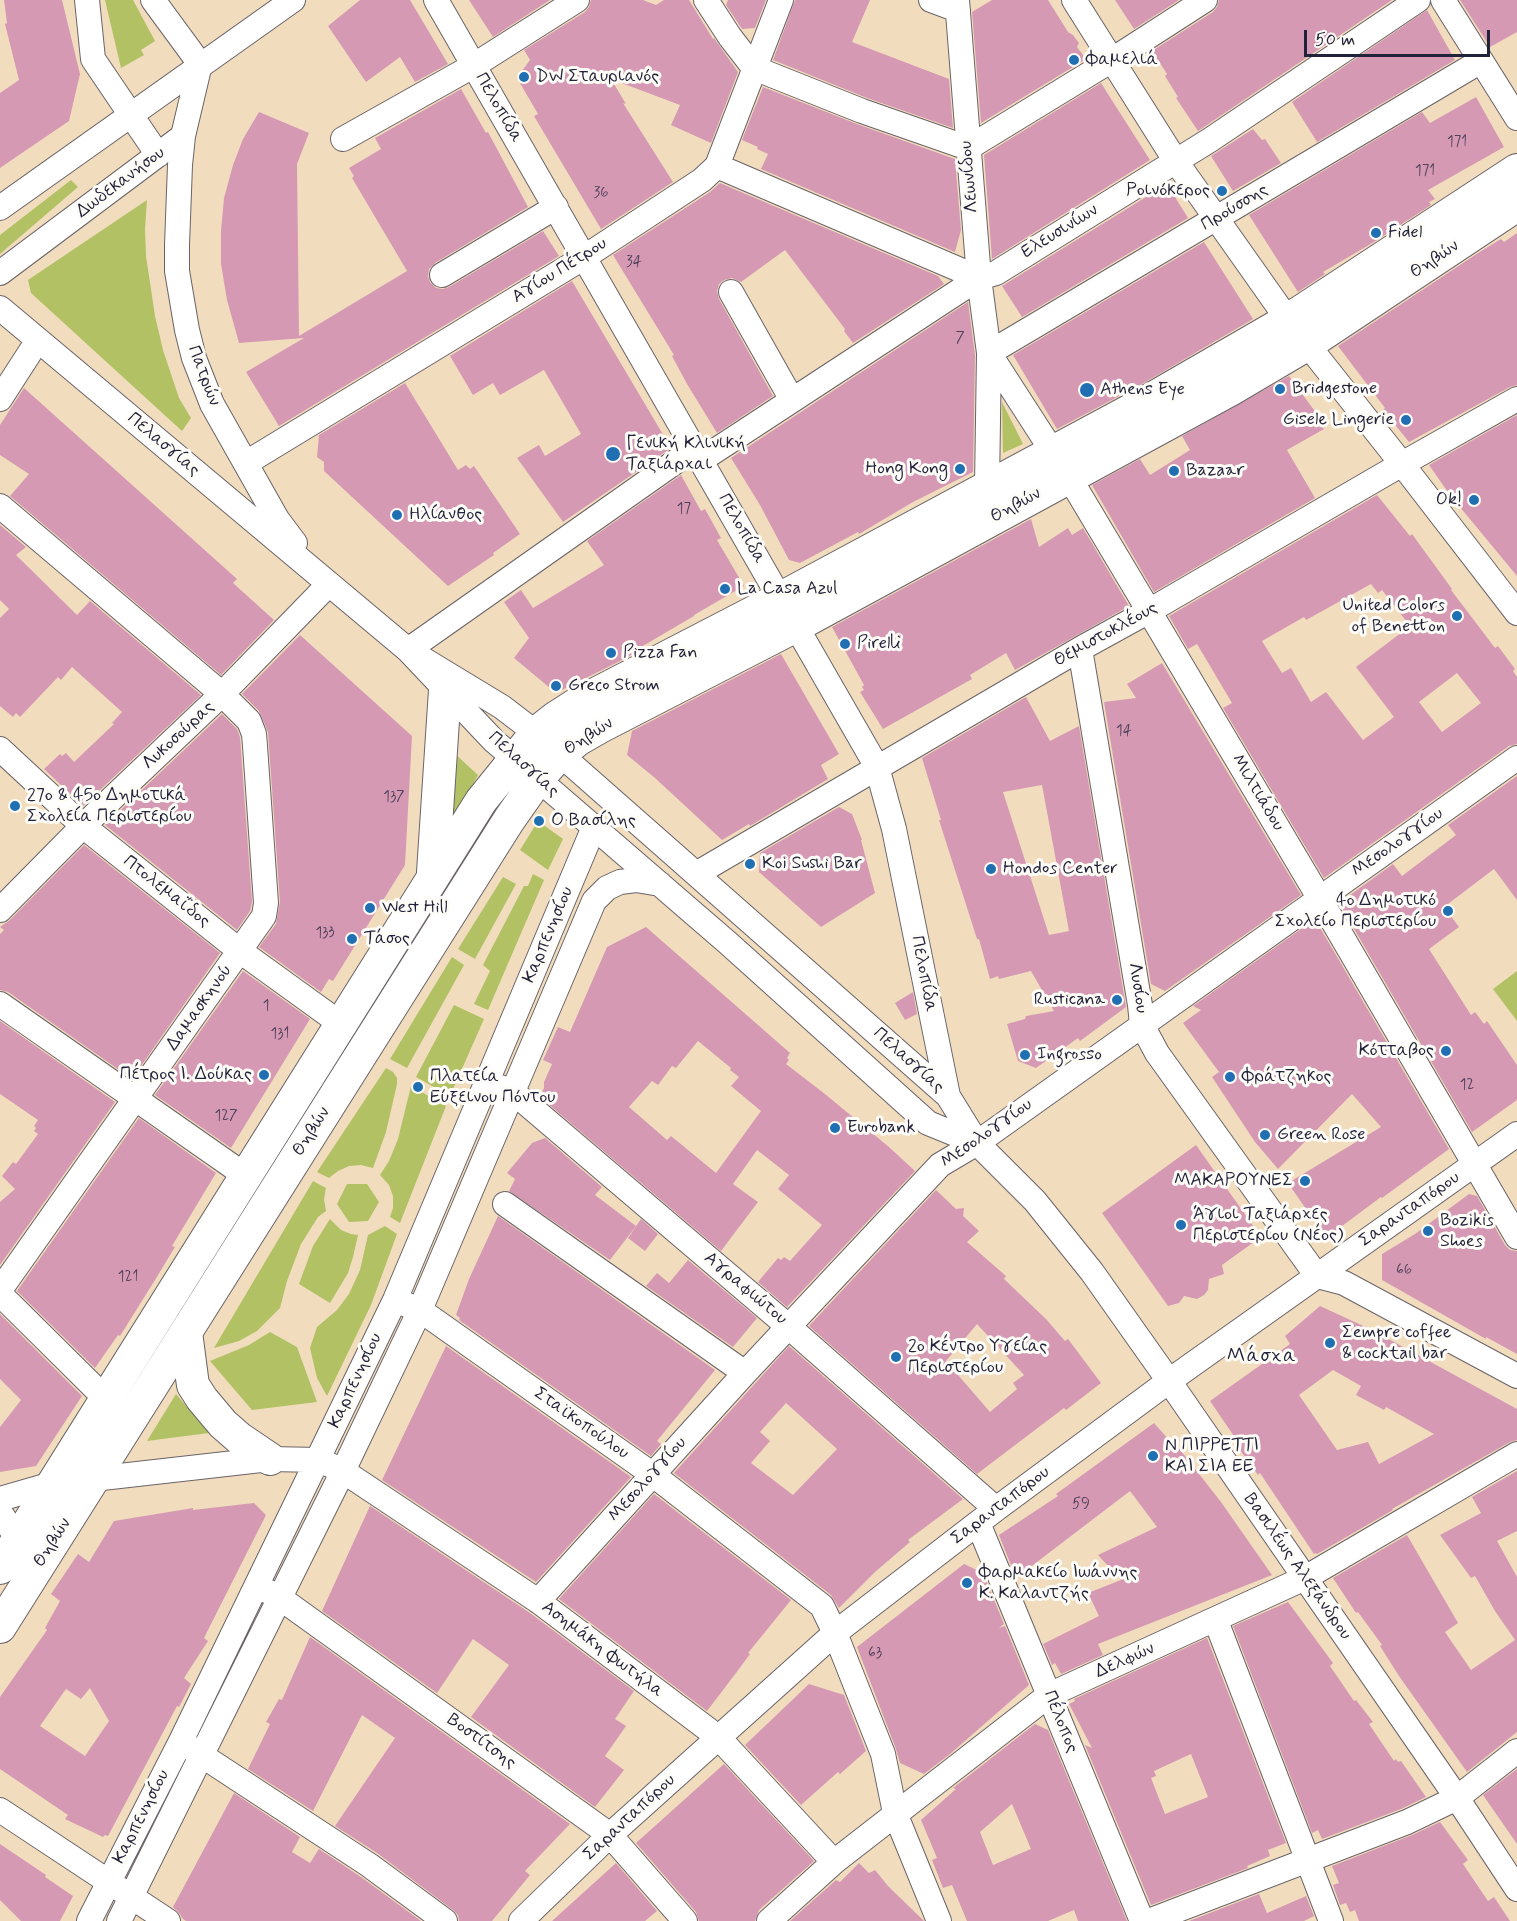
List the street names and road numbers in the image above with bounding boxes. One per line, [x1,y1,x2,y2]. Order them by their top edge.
street label: Πελοπίδα [469,69,527,147]
street label: Λεωνίδου [956,140,984,214]
street label: Δωδεκανήσου [72,143,170,223]
street label: Προύσσης [1198,180,1272,236]
street label: Ελευσινίων [1018,200,1102,264]
street label: Αγίου Πέτρου [509,233,611,309]
street label: Θηβών [1406,236,1464,284]
street label: Πατρών [182,343,224,409]
street label: Πελασγίας [122,408,204,482]
street label: Θηβών [987,483,1045,529]
street label: Πελοπίδα [712,490,770,568]
street label: Θεμιστοκλέους [1050,598,1162,672]
street label: Λυκοσούρας [138,697,220,775]
street label: Θηβών [560,713,618,761]
street label: Πελασγίας [483,727,563,803]
street label: Μιλτιάδου [1226,751,1288,835]
street label: Μεσολογγίου [1348,803,1448,883]
street label: Πτολεμαΐδος [118,851,214,933]
street label: Καρπενησίου [519,884,579,986]
street label: Πελοπίδα [905,934,941,1014]
street label: Δαμασκηνού [162,961,238,1055]
street label: Λυσίου [1122,961,1152,1015]
street label: Πελασγίας [868,1023,948,1099]
street label: Μεσολογγίου [937,1094,1037,1174]
street label: Θηβών [288,1103,336,1161]
street label: Σαρανταπόρου [1356,1167,1464,1253]
street label: Αγραφιώτου [699,1248,791,1330]
street label: Καρπενησίου [325,1330,387,1432]
street label: Σταϊκοπούλου [529,1383,633,1465]
street label: Μεσολογγίου [604,1433,692,1527]
street label: Σαρανταπόρου [948,1462,1054,1550]
street label: Βασιλέως Αλεξάνδρου [1238,1490,1356,1644]
street label: Θηβών [29,1514,77,1572]
street label: Ασημάκη Φωτήλα [537,1597,667,1703]
street label: Δελφών [1092,1638,1158,1684]
street label: Πέλοπος [1038,1688,1082,1756]
street label: Βοστίτσης [442,1710,520,1774]
street label: Καρπενησίου [109,1766,175,1868]
street label: Σαρανταπόρου [580,1770,680,1866]

